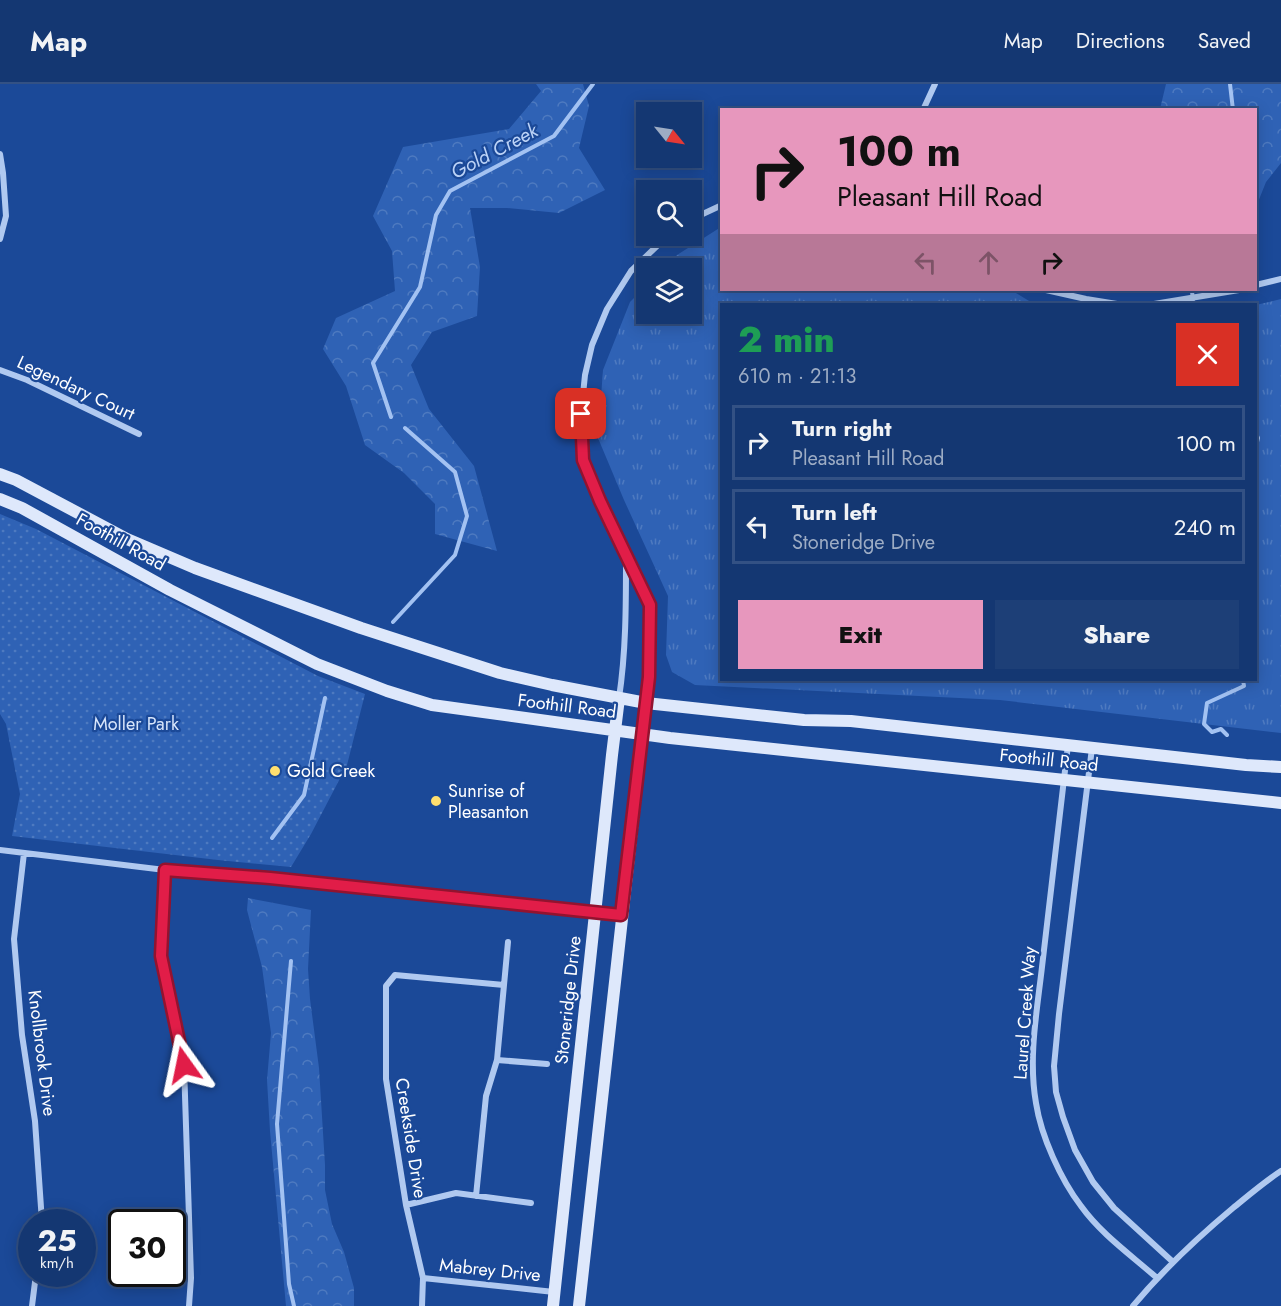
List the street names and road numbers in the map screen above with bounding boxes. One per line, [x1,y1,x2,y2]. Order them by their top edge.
street label: Legendary Court [13,349,140,427]
street label: Foothill Road [71,507,171,577]
street label: Foothill Road [516,687,618,725]
street label: Foothill Road [998,742,1100,778]
street label: Stoneridge Drive [548,935,588,1065]
street label: Laurel Creek Way [1007,945,1043,1081]
street label: Knollbrook Drive [21,988,63,1118]
street label: Creekside Drive [389,1076,433,1200]
street label: Mabrey Drive [438,1252,542,1288]

